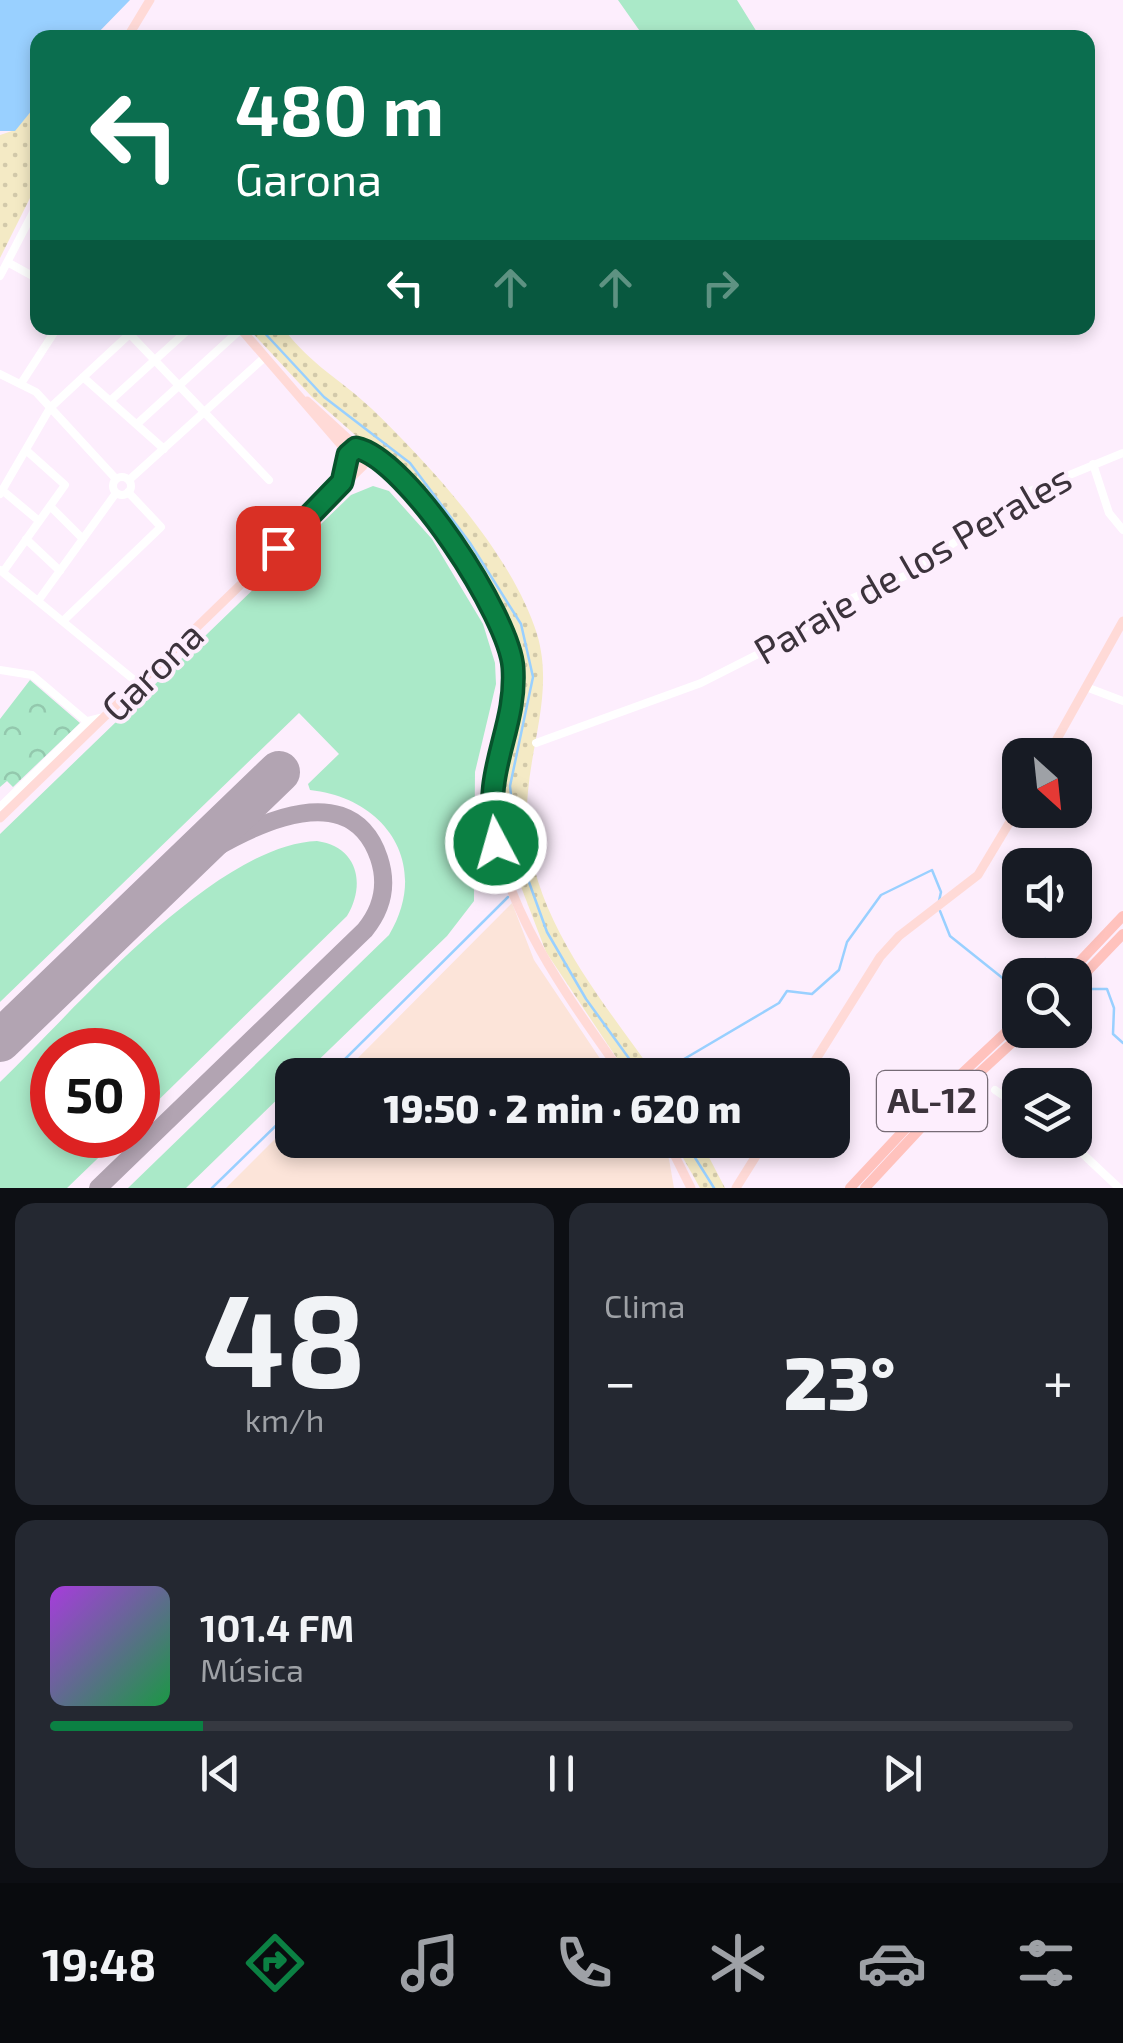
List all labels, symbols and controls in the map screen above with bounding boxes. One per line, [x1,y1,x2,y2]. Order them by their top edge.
text: 480 m [235,66,444,150]
icon: left [70,70,200,200]
text: Garona [235,151,382,205]
icon: left [378,260,433,315]
icon: ahead [483,260,538,315]
icon: ahead [588,260,643,315]
icon: right [693,260,748,315]
street label: Paraje de los Perales [745,454,1079,673]
pin [236,506,321,591]
icon: arrive [251,521,306,576]
street label: Garona [91,611,212,730]
north arrow [1002,738,1092,828]
map controls [1002,738,1092,1158]
position arrow [444,791,548,895]
button: sound [1002,848,1092,938]
button: search [1002,958,1092,1048]
speed limit sign: 50 [30,1028,160,1158]
button: layers [1002,1068,1092,1158]
road number: AL-12 [877,1071,987,1131]
text: 19:50 · 2 min · 620 m [384,1085,741,1131]
text: 48 [203,1257,366,1413]
text: Clima [604,1286,685,1324]
text: 23° [783,1335,896,1425]
text: − [604,1347,636,1413]
text: + [1043,1347,1073,1413]
text: km/h [245,1400,324,1438]
text: 101.4 FM [200,1604,354,1650]
text: Música [200,1650,304,1688]
icon: previous [193,1746,248,1801]
icon: pause [534,1746,589,1801]
icon: next [875,1746,930,1801]
icon: directions [240,1928,310,1998]
icon: music [395,1928,465,1998]
icon: phone [549,1928,619,1998]
icon: climate [703,1928,773,1998]
icon: car [857,1928,927,1998]
icon: filters [1011,1928,1081,1998]
text: 19:48 [42,1936,156,1990]

